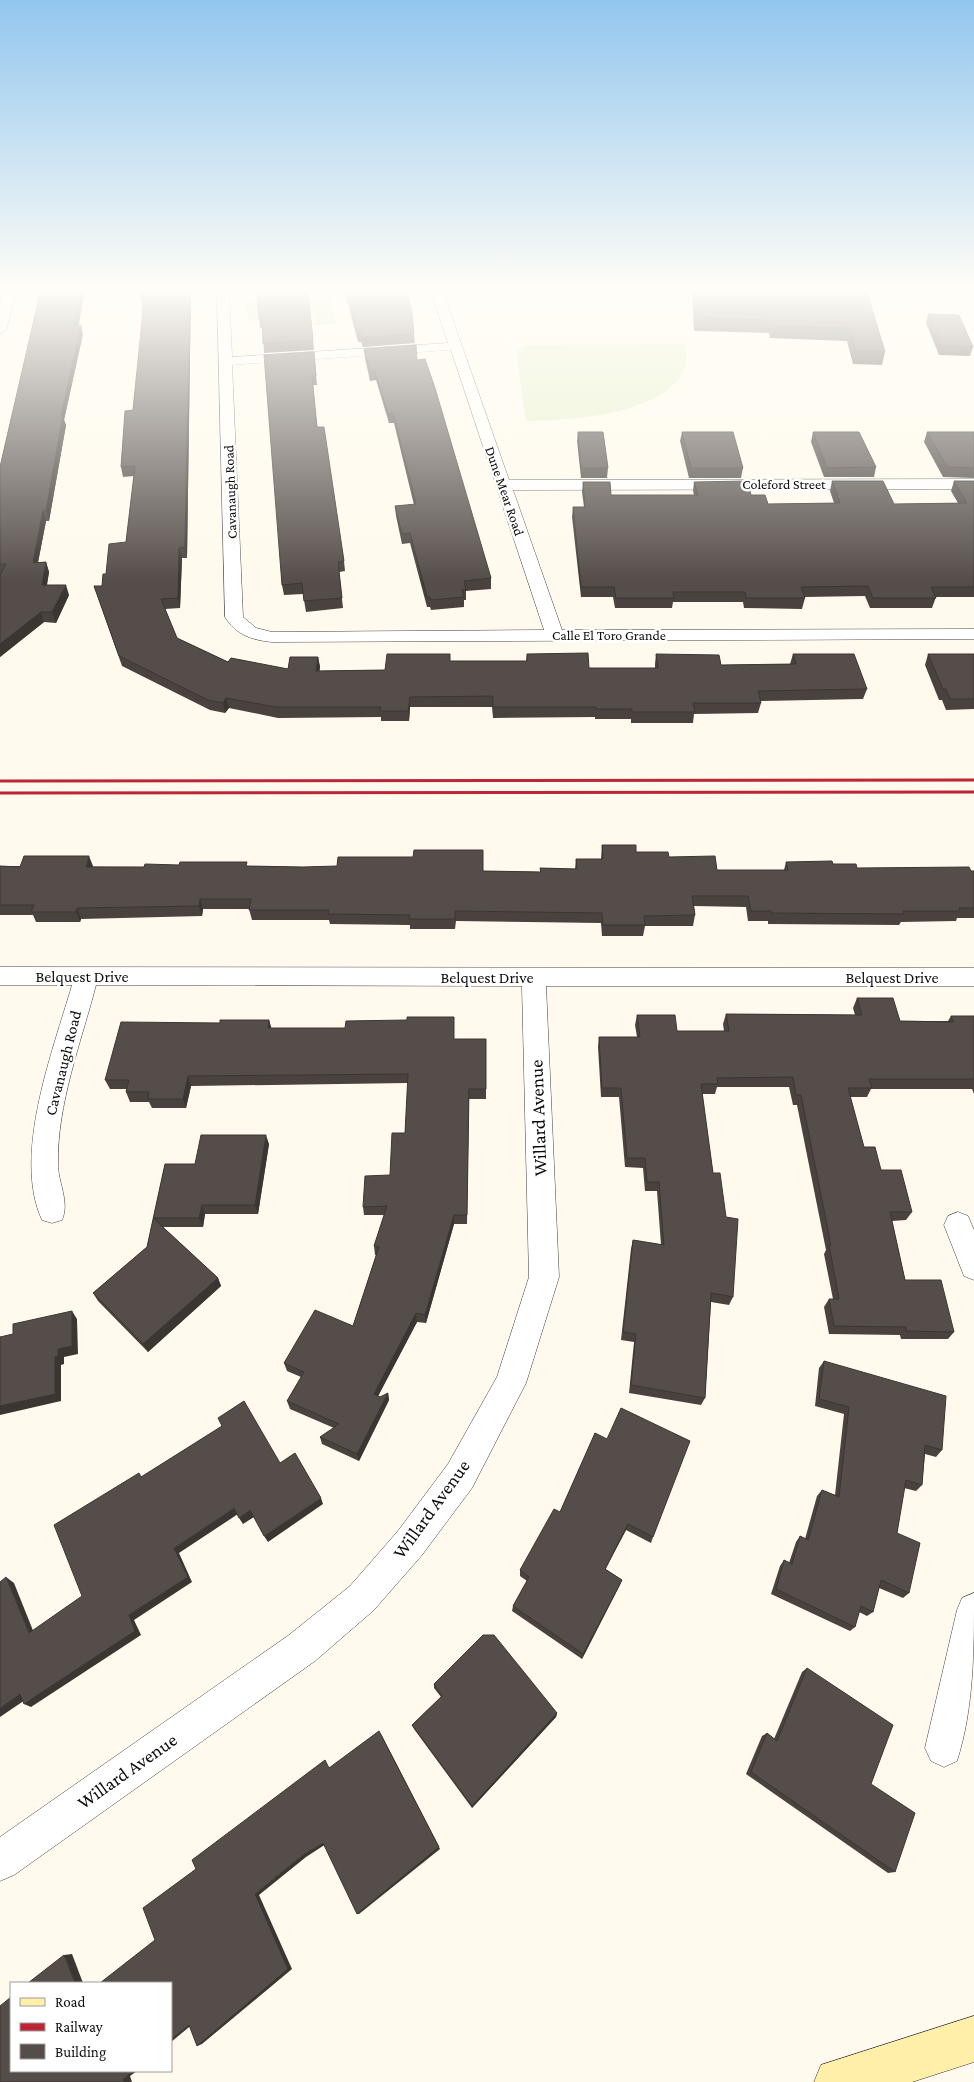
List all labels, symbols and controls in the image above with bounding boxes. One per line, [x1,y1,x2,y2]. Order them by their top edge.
street label: Cavanaugh Road [220,444,240,539]
street label: Dune Mear Road [482,444,528,538]
street label: Coleford Street [742,476,826,492]
street label: Calle El Toro Grande [552,627,666,643]
street label: Belquest Drive [35,968,129,986]
street label: Belquest Drive [440,969,534,987]
street label: Belquest Drive [845,969,939,987]
street label: Cavanaugh Road [42,1008,85,1118]
street label: Willard Avenue [525,1059,551,1177]
street label: Willard Avenue [388,1456,474,1562]
street label: Willard Avenue [73,1729,181,1813]
legend [10,1982,172,2072]
text: Road [55,1994,86,2010]
text: Railway [55,2019,103,2036]
text: Building [55,2044,106,2061]

